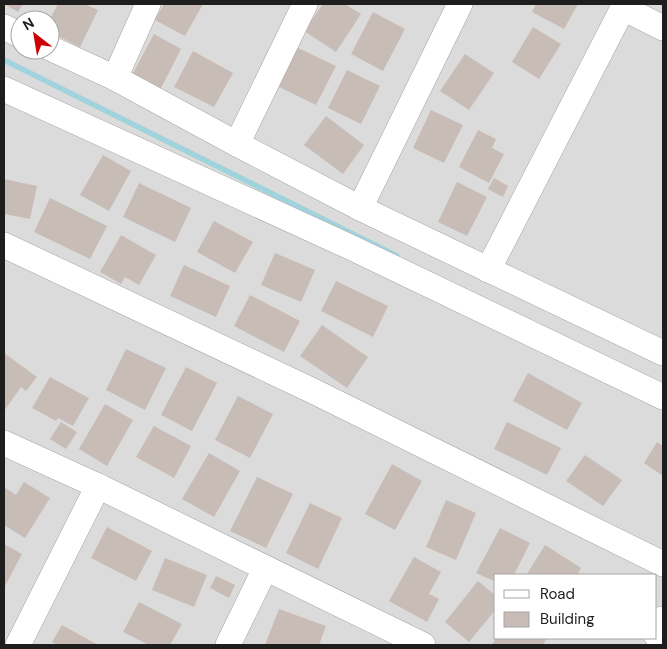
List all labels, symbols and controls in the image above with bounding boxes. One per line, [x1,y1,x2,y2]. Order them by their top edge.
north arrow [10,10,60,60]
text: N [19,14,37,34]
legend [494,574,657,639]
text: Road [540,584,575,604]
text: Building [540,609,595,629]

